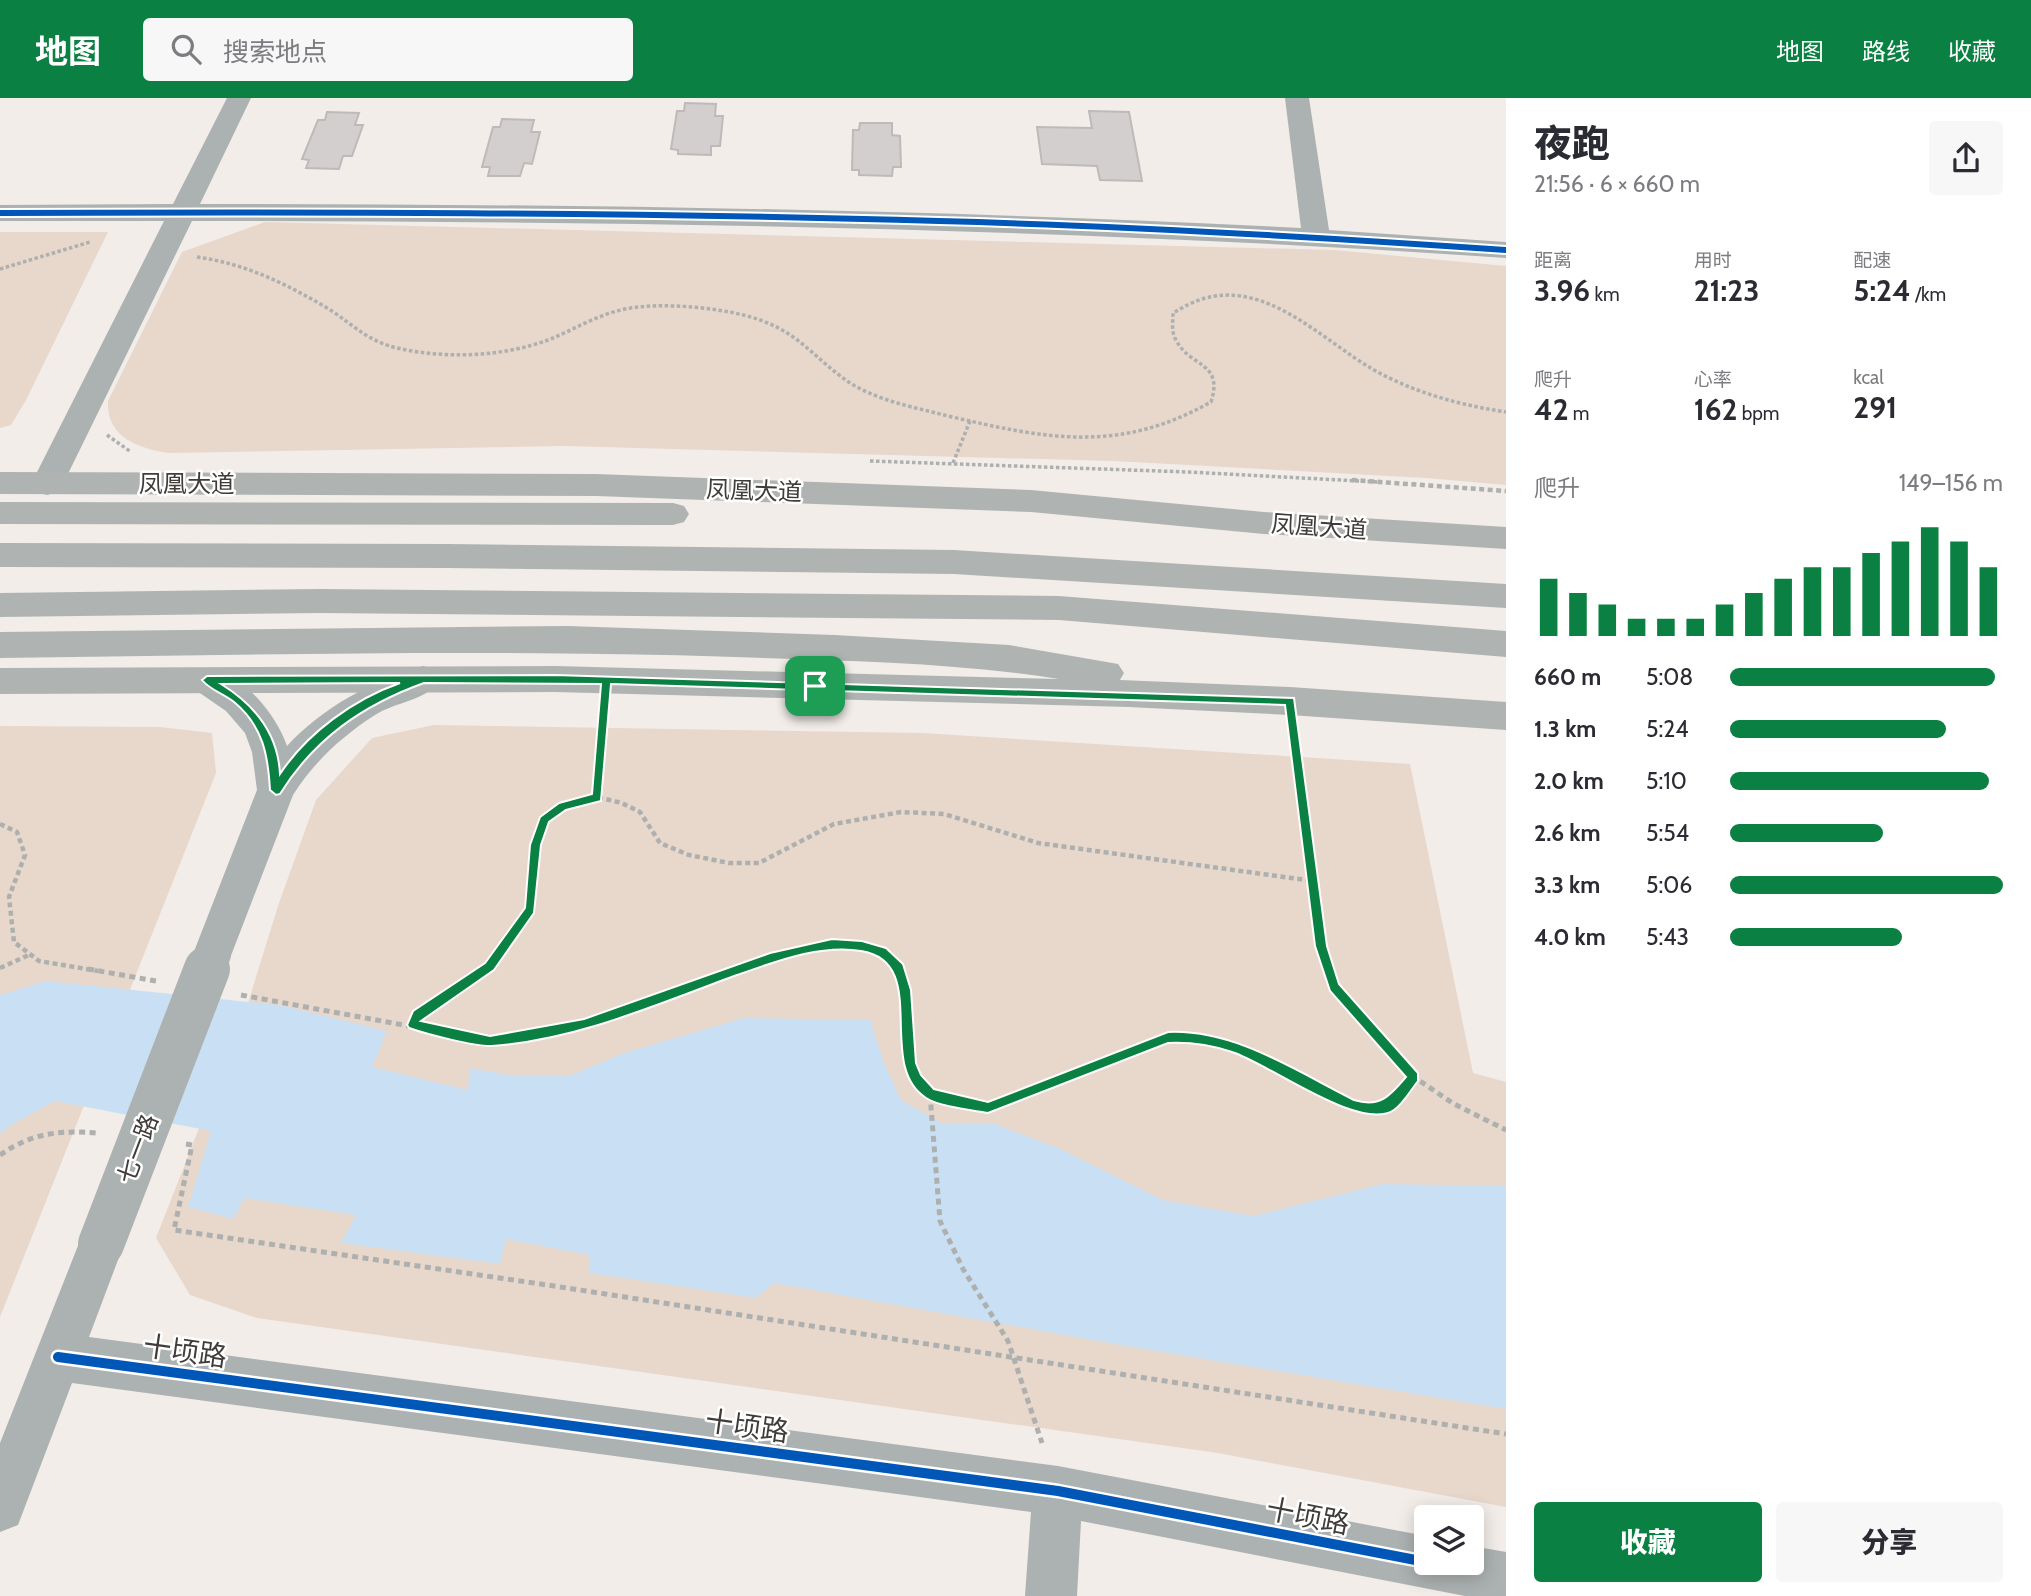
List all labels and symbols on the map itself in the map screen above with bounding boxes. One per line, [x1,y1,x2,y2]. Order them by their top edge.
street label: 凤凰大道 [139,469,235,498]
street label: 凤凰大道 [706,474,802,507]
street label: 凤凰大道 [1270,509,1368,544]
pin [785,656,845,716]
street label: 七一路 [111,1110,164,1188]
street label: 十顷路 [141,1328,229,1374]
street label: 十顷路 [703,1403,791,1449]
street label: 十顷路 [1264,1491,1352,1541]

